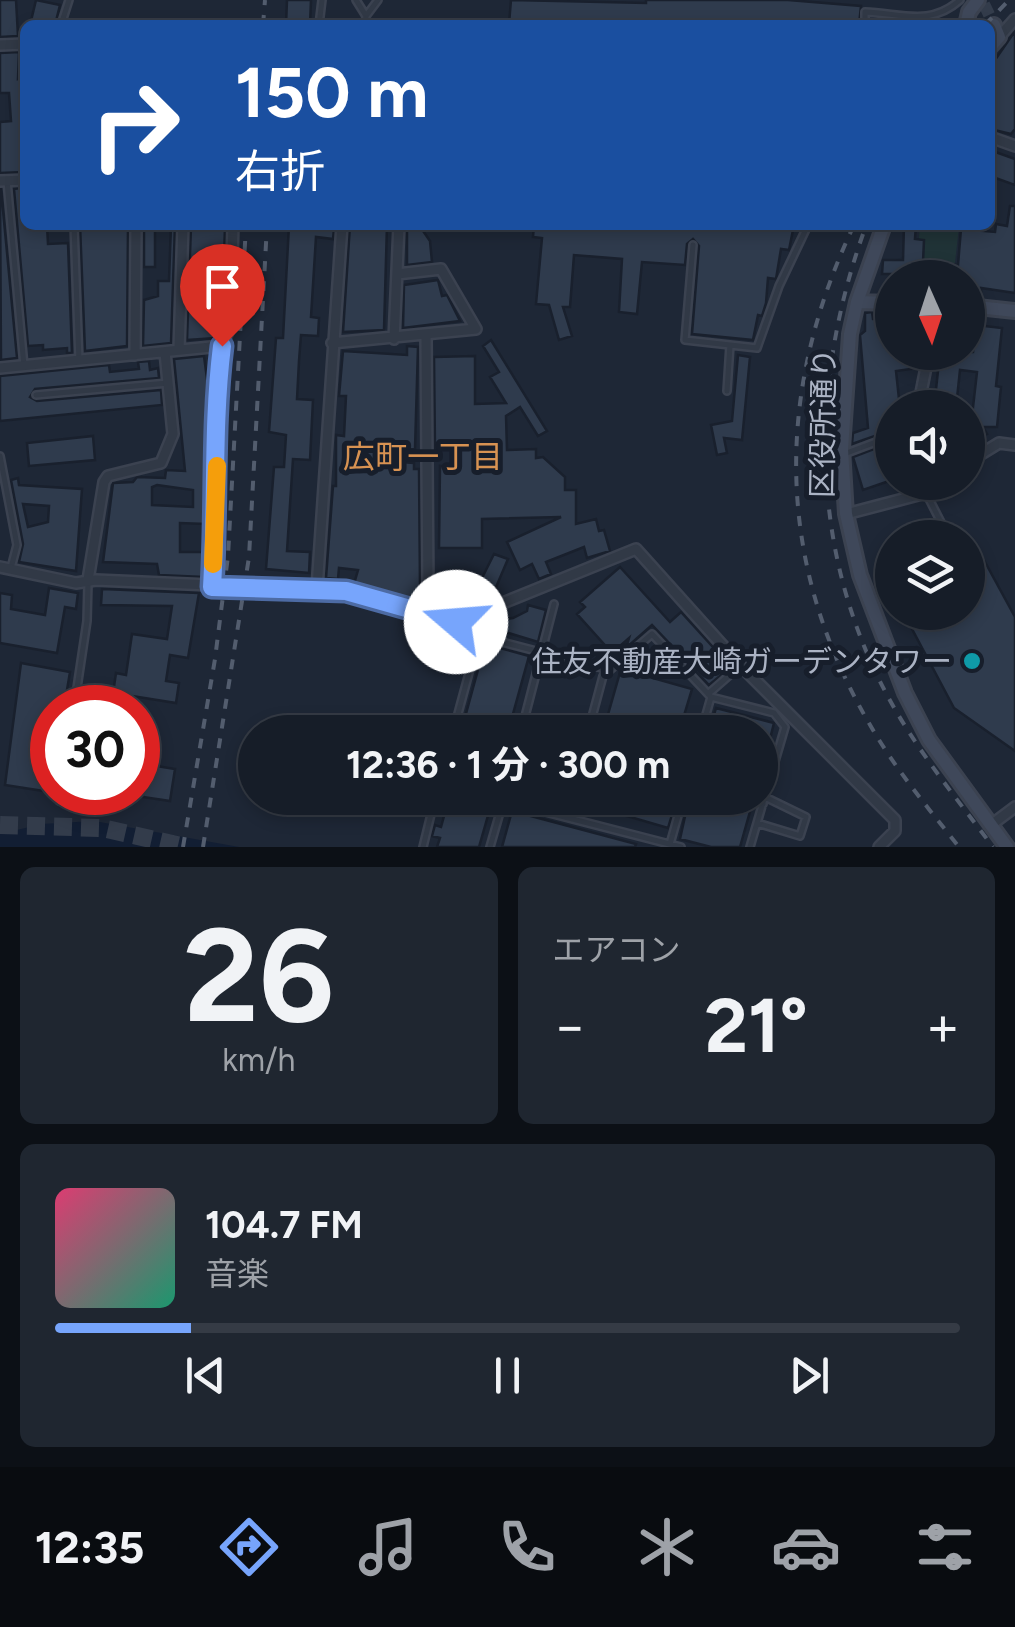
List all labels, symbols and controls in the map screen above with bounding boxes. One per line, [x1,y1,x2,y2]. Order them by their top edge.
text: 150 m [235,50,428,135]
icon: right [70,60,200,190]
text: 右折 [235,144,325,198]
pin [180,244,265,347]
icon: arrive [195,259,250,314]
north arrow [875,260,985,370]
map controls [875,260,985,630]
street label: 区役所通り [803,348,843,498]
button: sound [875,390,985,500]
district label: 広町一丁目 [343,438,503,476]
button: layers [875,520,985,630]
position arrow [404,570,508,674]
place label: 住友不動産大崎ガーデンタワー [532,643,952,680]
marker: 住友不動産大崎ガーデンタワー [961,650,983,672]
speed limit sign: 30 [30,685,160,815]
text: 12:36 · 1 分 · 300 m [346,742,670,788]
text: 26 [183,898,334,1054]
text: エアコン [553,931,681,969]
text: 21° [705,981,808,1071]
text: − [553,993,587,1059]
text: + [926,993,960,1059]
text: km/h [222,1041,295,1079]
text: 104.7 FM [205,1202,363,1248]
text: 音楽 [205,1255,269,1293]
icon: previous [178,1348,233,1403]
icon: pause [480,1348,535,1403]
icon: next [782,1348,837,1403]
icon: directions [214,1512,284,1582]
icon: music [353,1512,423,1582]
icon: phone [492,1512,562,1582]
icon: climate [632,1512,702,1582]
icon: car [771,1512,841,1582]
icon: filters [910,1512,980,1582]
text: 12:35 [35,1520,144,1574]

